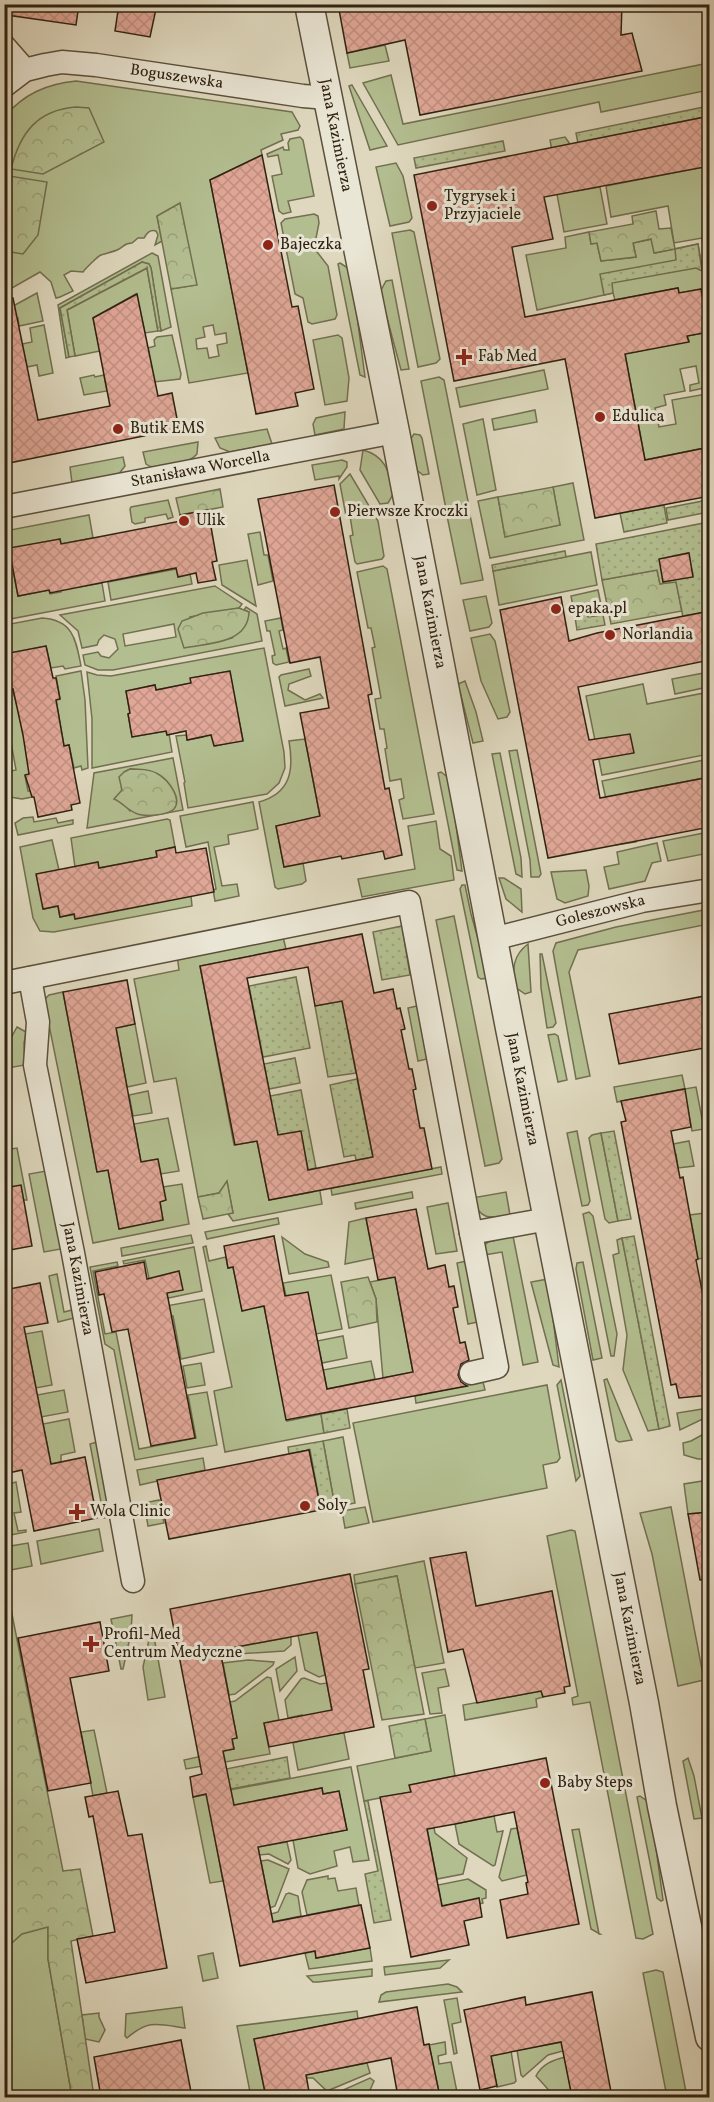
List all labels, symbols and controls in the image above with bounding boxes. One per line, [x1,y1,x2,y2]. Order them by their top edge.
street label: Boguszewska [129,59,225,95]
street label: Jana Kazimierza [313,77,358,194]
place label: Tygrysek i Przyjaciele [444,186,521,226]
marker: Tygrysek i Przyjaciele [425,199,439,213]
place label: Bajeczka [280,234,342,256]
marker: Bajeczka [261,238,275,252]
place label: Fab Med [478,346,537,368]
marker: Fab Med [455,348,473,366]
place label: Edulica [612,406,664,428]
marker: Edulica [593,410,607,424]
place label: Butik EMS [130,418,205,440]
marker: Butik EMS [111,422,125,436]
street label: Stanisława Worcella [129,445,272,493]
place label: Pierwsze Kroczki [347,501,468,523]
marker: Pierwsze Kroczki [328,505,342,519]
place label: Ulik [196,510,225,532]
marker: Ulik [177,514,191,528]
street label: Jana Kazimierza [408,554,451,671]
place label: epaka.pl [568,598,627,620]
marker: epaka.pl [549,602,563,616]
place label: Norlandia [622,624,693,646]
marker: Norlandia [603,628,617,642]
street label: Goleszowska [553,890,648,934]
street label: Jana Kazimierza [500,1031,544,1148]
street label: Jana Kazimierza [56,1220,99,1337]
place label: Soly [317,1495,348,1517]
marker: Soly [298,1499,312,1513]
place label: Wola Clinic [90,1501,171,1523]
marker: Wola Clinic [68,1503,86,1521]
street label: Jana Kazimierza [607,1570,651,1687]
place label: Profil-Med Centrum Medyczne [104,1624,242,1664]
marker: Profil-Med Centrum Medyczne [82,1635,100,1653]
place label: Baby Steps [557,1772,633,1794]
marker: Baby Steps [538,1776,552,1790]

